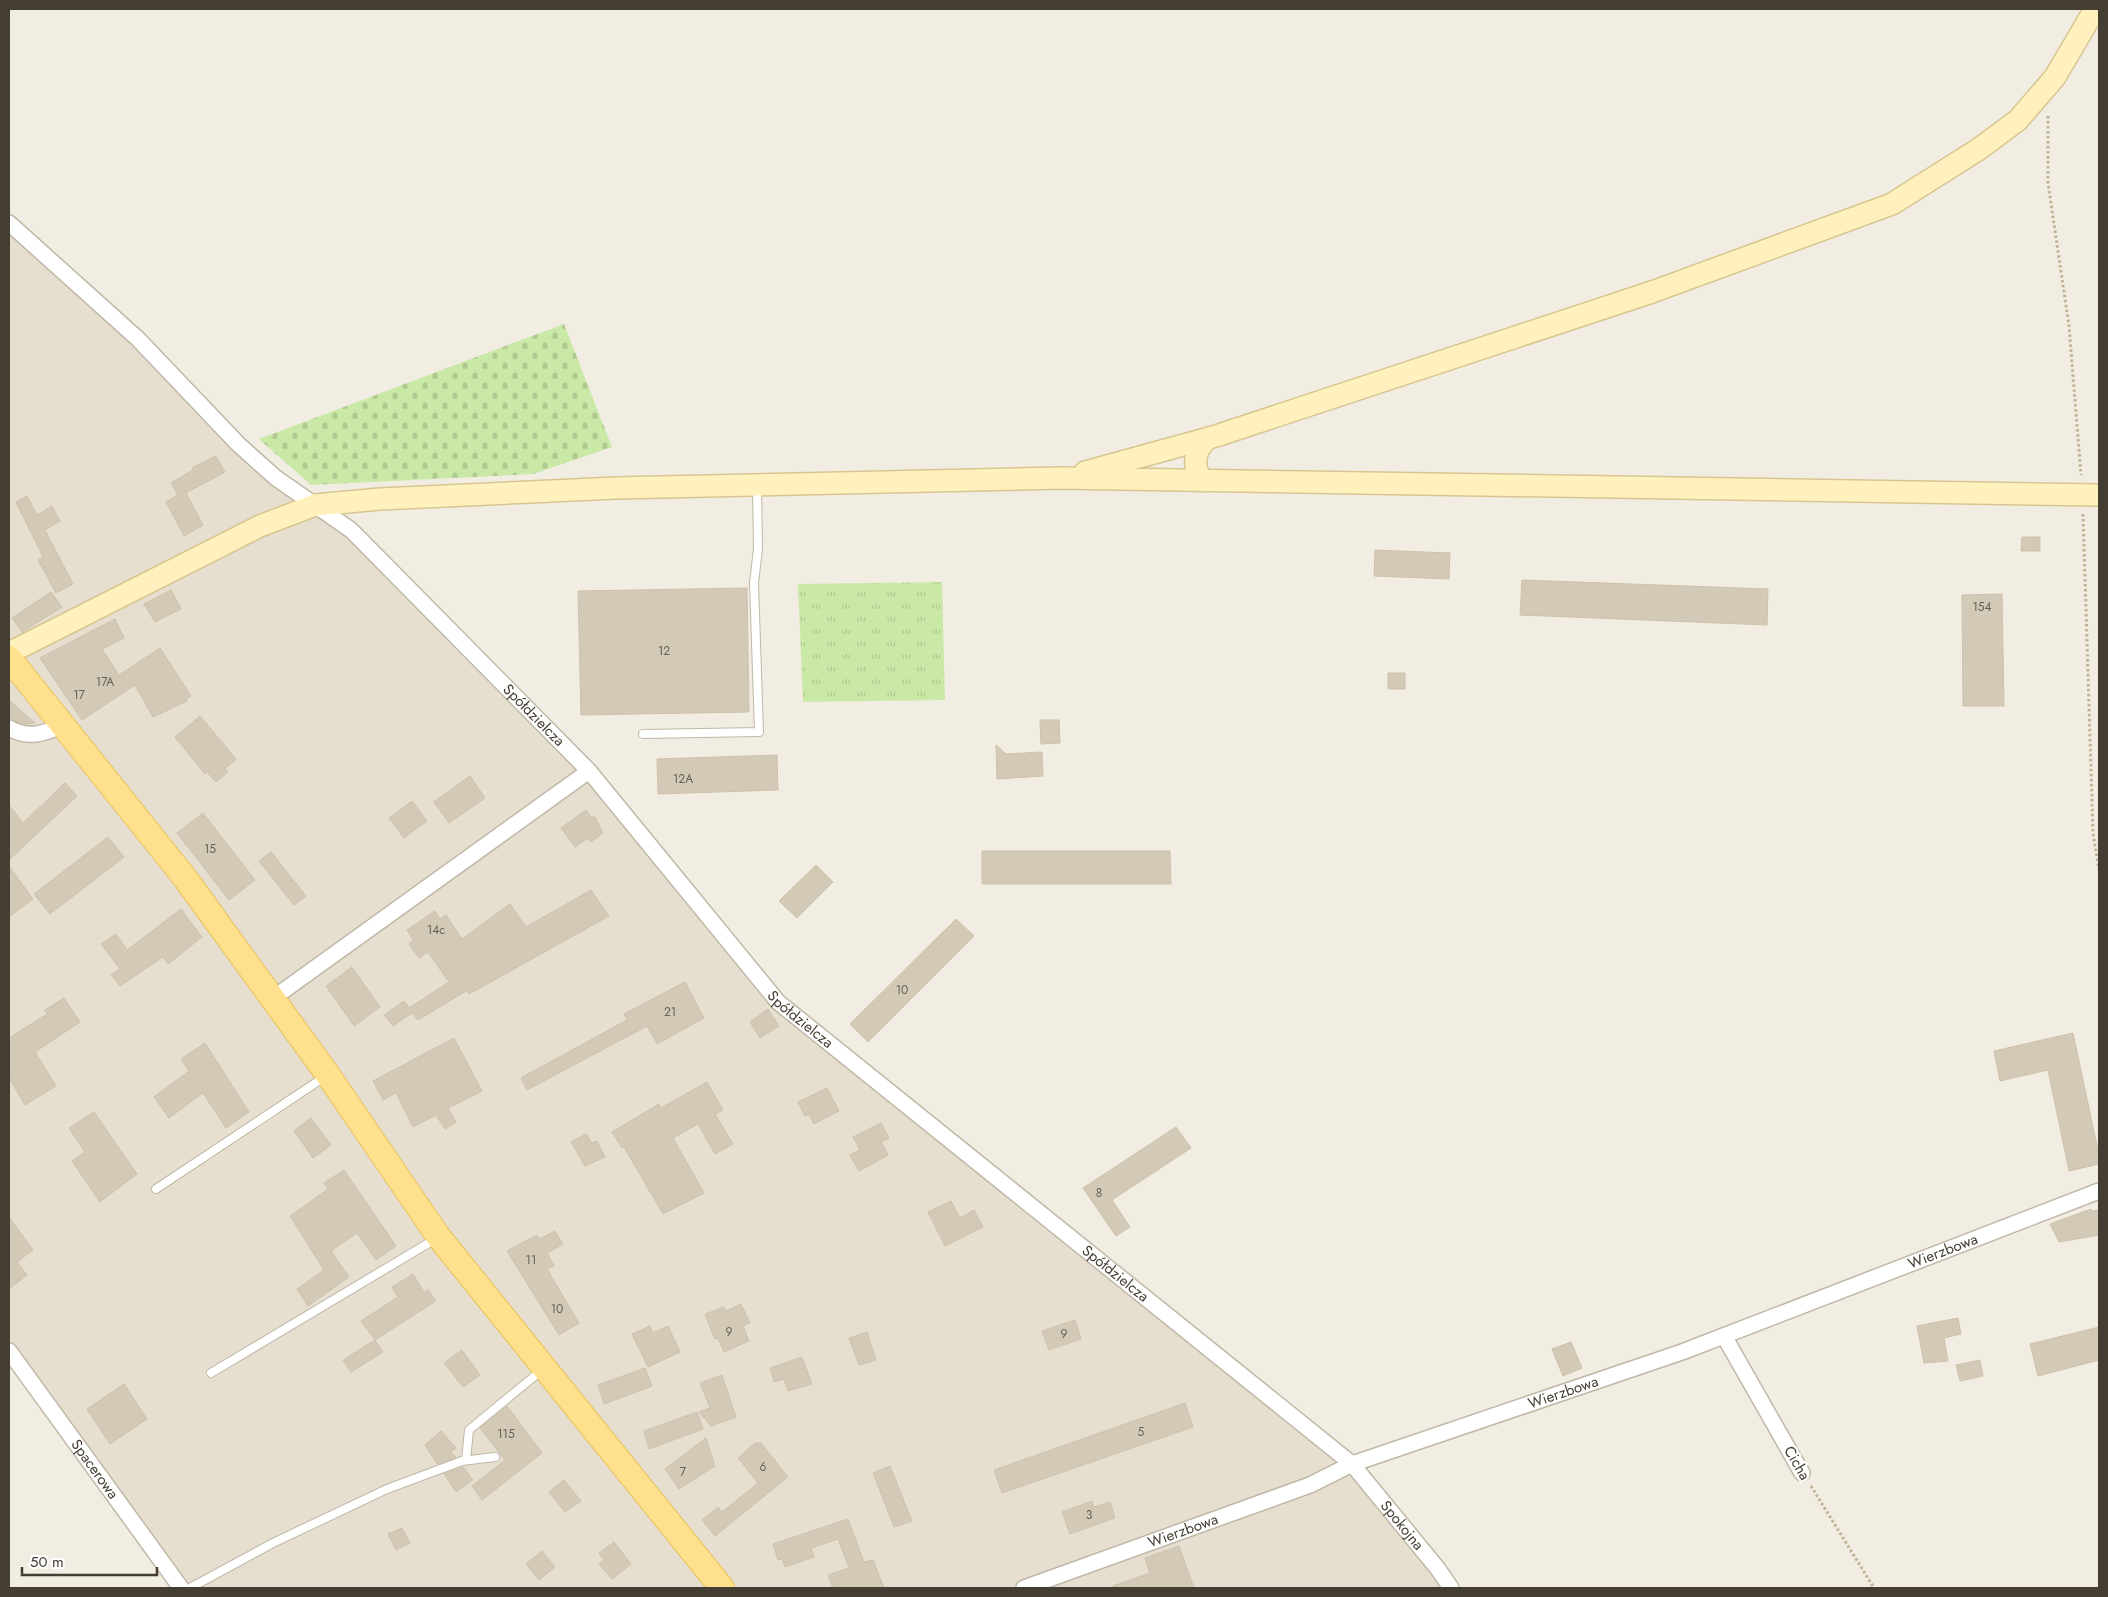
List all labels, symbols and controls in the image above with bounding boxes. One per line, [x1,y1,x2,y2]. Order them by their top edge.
house number: 154 [1972,598,1992,616]
house number: 12 [658,642,670,660]
house number: 17A [96,673,114,691]
street label: Spółdzielcza [498,679,570,751]
house number: 17 [73,686,86,704]
house number: 12A [673,770,693,788]
house number: 15 [204,840,216,858]
house number: 14c [427,921,445,939]
house number: 10 [896,981,908,999]
street label: Spółdzielcza [762,986,838,1053]
house number: 21 [664,1003,676,1021]
house number: 8 [1096,1184,1102,1202]
street label: Wierzbowa [1905,1228,1981,1275]
street label: Spółdzielcza [1077,1240,1154,1307]
house number: 11 [526,1251,536,1269]
house number: 10 [551,1300,563,1318]
house number: 9 [726,1323,733,1341]
house number: 9 [1061,1325,1068,1343]
street label: Wierzbowa [1525,1370,1601,1414]
house number: 5 [1138,1423,1145,1441]
house number: 115 [497,1425,515,1443]
street label: Spacerowa [66,1435,124,1504]
street label: Cicha [1778,1442,1816,1484]
house number: 6 [760,1458,767,1476]
house number: 7 [680,1463,687,1481]
street label: Spokojna [1375,1496,1429,1555]
house number: 3 [1086,1506,1093,1524]
street label: Wierzbowa [1145,1508,1221,1553]
scale bar [22,1544,158,1576]
text: 50 m [30,1551,64,1573]

